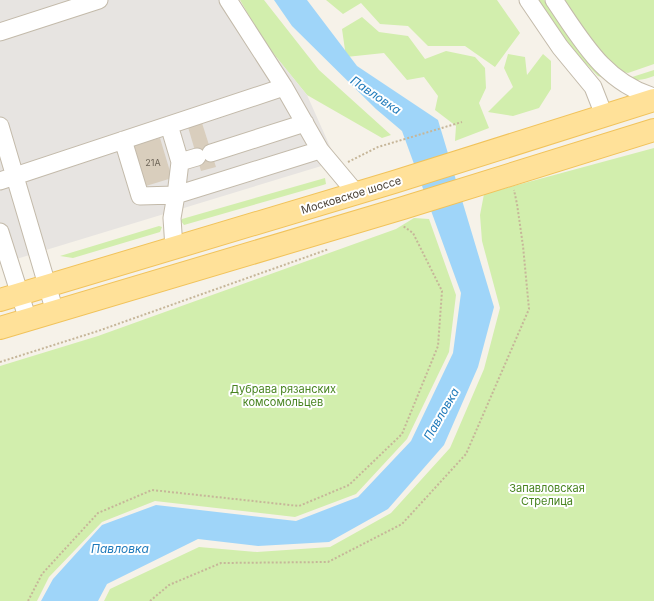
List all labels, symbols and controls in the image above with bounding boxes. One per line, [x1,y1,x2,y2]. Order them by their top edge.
water label: Павловка [348,73,404,117]
house number: 21А [145,157,161,168]
street label: Московское шоссе [299,173,403,217]
park label: Дубрава рязанских комсомольцев [230,382,336,409]
water label: Павловка [420,385,462,443]
park label: Запавловская Стрелица [509,481,585,508]
water label: Павловка [91,541,149,556]

